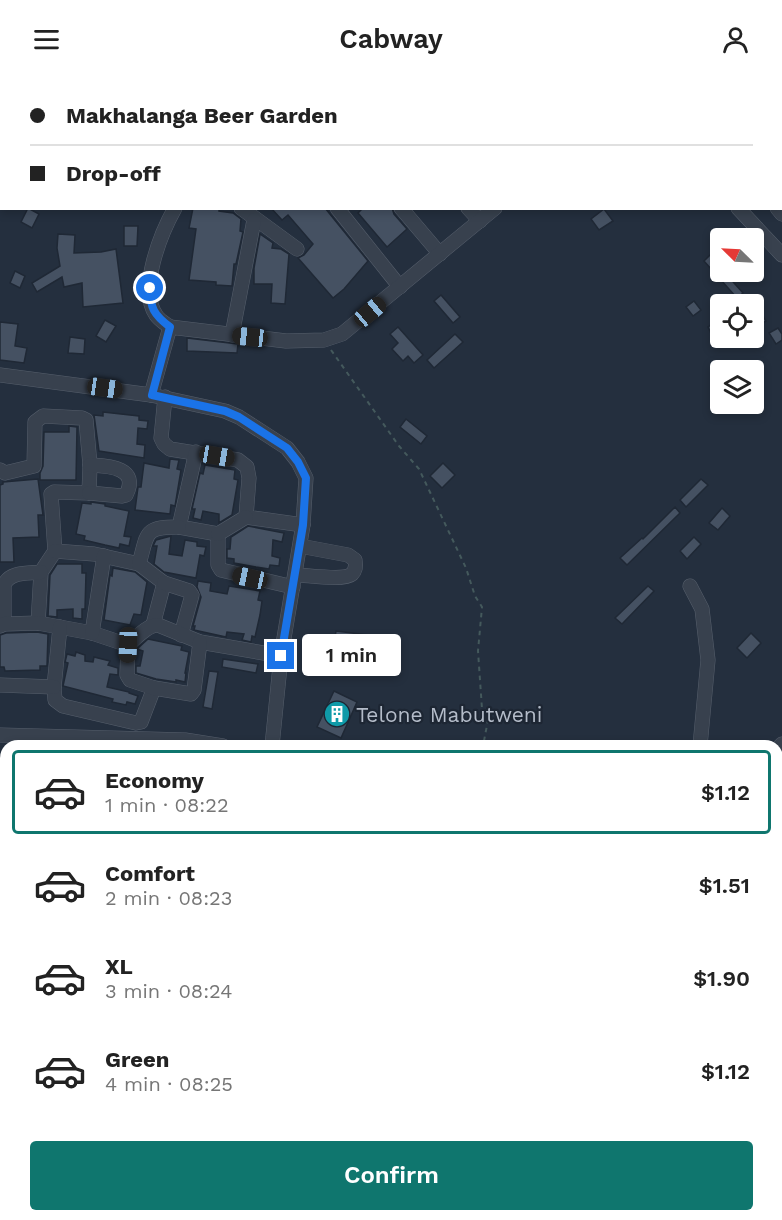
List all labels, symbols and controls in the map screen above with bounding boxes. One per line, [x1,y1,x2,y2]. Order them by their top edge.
icon: menu [30,23,63,56]
text: Cabway [339,23,443,55]
icon: person [719,23,752,56]
text: Makhalanga Beer Garden [66,103,338,128]
text: Drop-off [66,161,161,186]
north arrow [710,228,764,282]
map controls [710,228,764,414]
route start [136,274,163,301]
car [350,294,390,330]
button: locate [710,294,764,348]
car [231,326,269,348]
button: layers [710,360,764,414]
car [86,377,124,399]
car [198,444,236,468]
car [231,565,269,591]
car [118,627,138,663]
callout: 1 min [302,635,401,677]
route end [267,642,294,669]
text: 1 min [326,643,377,667]
building icon: Telone Mabutweni [322,699,352,729]
place label: Telone Mabutweni [356,702,542,727]
icon: car [33,765,87,819]
text: Economy [105,768,204,793]
text: $1.12 [701,780,750,805]
text: 1 min · 08:22 [105,793,229,817]
icon: car [33,858,87,912]
text: Comfort [105,861,195,886]
text: $1.51 [699,873,750,898]
text: 2 min · 08:23 [105,886,232,910]
icon: car [33,951,87,1005]
text: XL [105,954,133,979]
text: $1.90 [693,966,750,991]
text: 3 min · 08:24 [105,979,232,1003]
icon: car [33,1044,87,1098]
text: Green [105,1047,169,1072]
text: $1.12 [701,1059,750,1084]
text: 4 min · 08:25 [105,1072,233,1096]
button: Confirm [30,1141,753,1210]

